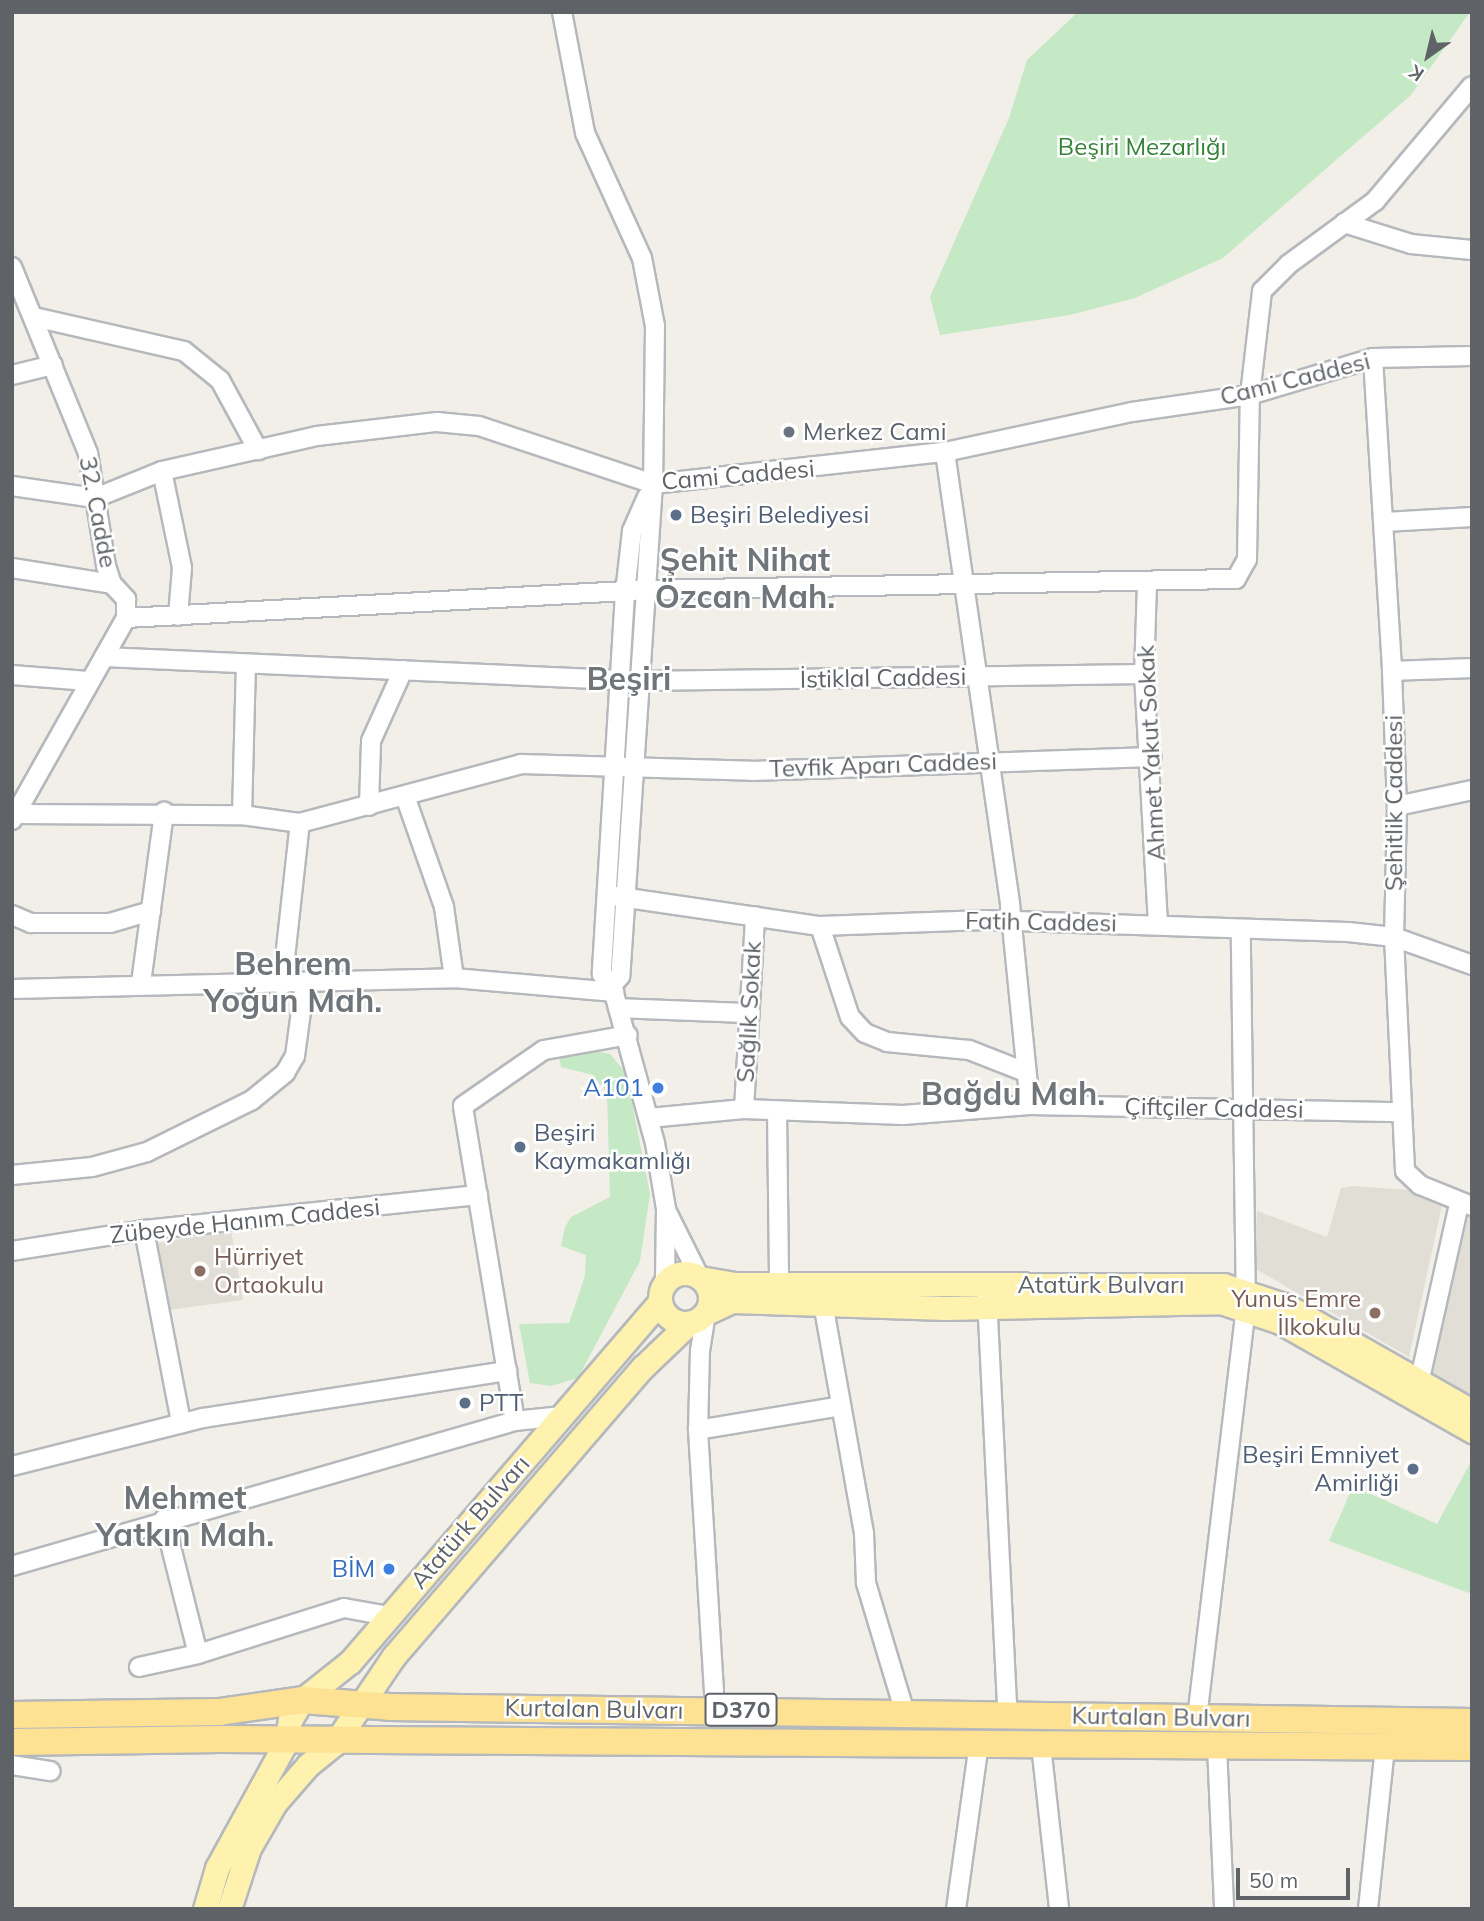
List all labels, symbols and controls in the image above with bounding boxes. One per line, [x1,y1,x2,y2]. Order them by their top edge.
north arrow [1393,21,1463,91]
text: K [1404,60,1428,87]
park label: Beşiri Mezarlığı [1058,133,1226,161]
street label: Cami Caddesi [1217,346,1373,412]
place label: Merkez Cami [803,418,946,446]
marker: Merkez Cami [781,424,797,440]
street label: 32. Cadde [73,454,123,570]
street label: Cami Caddesi [660,454,816,496]
place label: Beşiri Belediyesi [690,501,869,529]
marker: Beşiri Belediyesi [668,507,684,523]
district label: Şehit Nihat Özcan Mah. [655,541,835,616]
street label: Ahmet Yakut Sokak [1131,644,1171,862]
district label: Beşiri [587,659,671,697]
street label: İstiklal Caddesi [800,662,966,694]
street label: Şehitlik Caddesi [1380,715,1408,891]
street label: Tevfik Aparı Caddesi [769,747,997,783]
street label: Fatih Caddesi [965,906,1117,938]
street label: Sağlık Sokak [731,941,767,1083]
district label: Behrem Yoğun Mah. [204,945,382,1020]
place label: A101 [583,1074,644,1102]
district label: Bağdu Mah. [921,1074,1105,1112]
marker: A101 [650,1080,666,1096]
street label: Çiftçiler Caddesi [1124,1092,1304,1124]
place label: Beşiri Kaymakamlığı [534,1119,691,1175]
marker: Beşiri Kaymakamlığı [512,1139,528,1155]
street label: Zübeyde Hanım Caddesi [109,1193,381,1249]
place label: Hürriyet Ortaokulu [214,1243,324,1299]
marker: Hürriyet Ortaokulu [192,1263,208,1279]
street label: Atatürk Bulvarı [1018,1271,1184,1299]
place label: Yunus Emre İlkokulu [1231,1285,1361,1341]
marker: Yunus Emre İlkokulu [1367,1305,1383,1321]
place label: PTT [479,1389,523,1417]
marker: PTT [457,1395,473,1411]
place label: Beşiri Emniyet Amirliği [1242,1441,1399,1497]
street label: Atatürk Bulvarı [404,1450,536,1594]
marker: Beşiri Emniyet Amirliği [1405,1461,1421,1477]
district label: Mehmet Yatkın Mah. [96,1479,274,1554]
place label: BİM [332,1555,375,1583]
marker: BİM [381,1561,397,1577]
road number: D370 [704,1690,778,1730]
street label: Kurtalan Bulvarı [504,1693,684,1725]
street label: Kurtalan Bulvarı [1071,1701,1251,1733]
scale bar [1239,1854,1353,1898]
text: 50 m [1249,1867,1298,1893]

